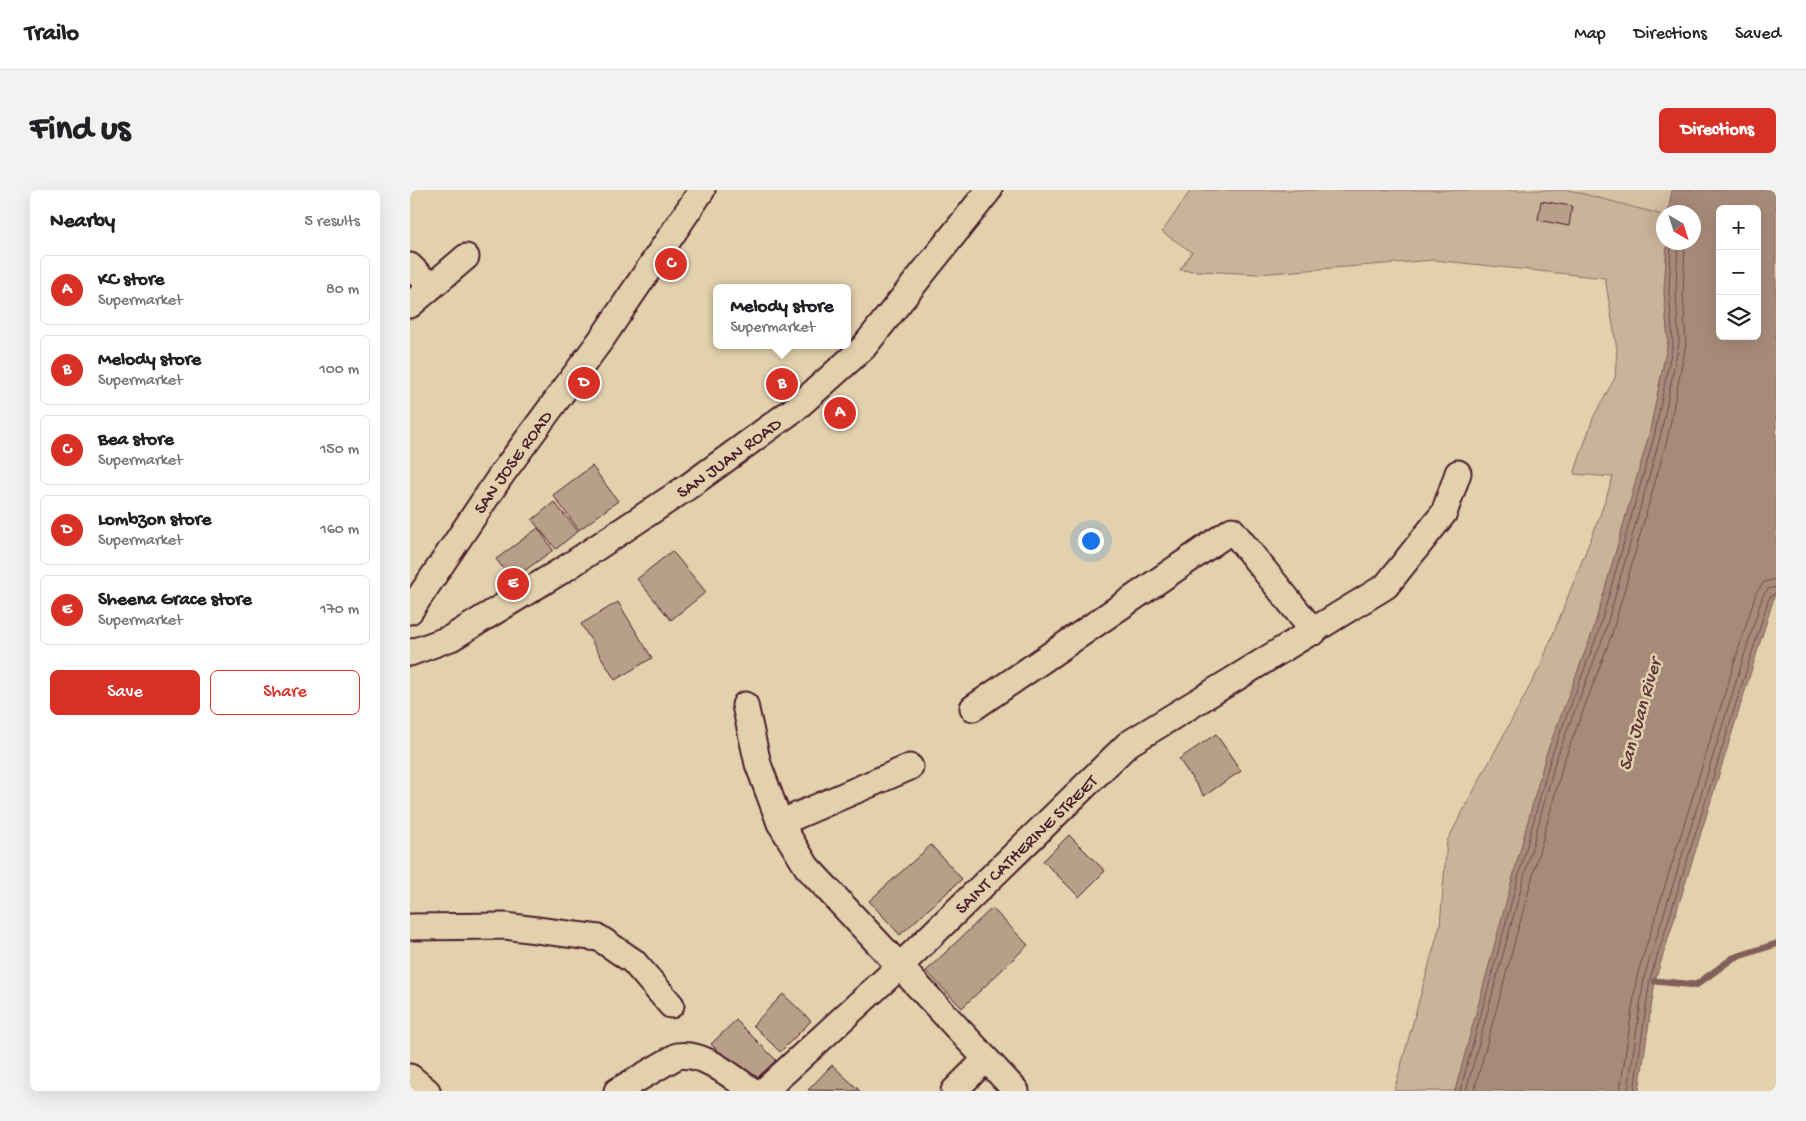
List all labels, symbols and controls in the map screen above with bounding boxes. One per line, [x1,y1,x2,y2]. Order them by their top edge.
text: Trailo [25,20,79,49]
text: Map [1574,24,1606,45]
text: Directions [1634,24,1707,45]
text: Saved [1735,24,1781,45]
button: Directions [1659,108,1776,153]
text: Find us [30,110,130,151]
north arrow [1656,205,1701,250]
map controls [1716,205,1761,340]
button: + [1716,205,1761,250]
text: Nearby [50,210,115,235]
text: 5 results [305,213,360,232]
pin: C [655,245,687,283]
button: − [1716,250,1761,295]
text: KC store [98,269,164,292]
text: A [62,281,72,300]
text: 80 m [326,281,359,300]
popup [713,284,851,349]
text: Supermarket [98,292,183,311]
button: layers [1716,295,1761,340]
text: Melody store [730,296,834,319]
text: Supermarket [730,319,815,338]
text: Melody store [98,349,201,372]
text: B [63,361,71,380]
text: 100 m [319,361,359,380]
pin: D [568,364,600,402]
pin: B [766,365,798,403]
text: Supermarket [98,372,183,391]
pin: A [824,394,856,432]
street label: SAN JOSE ROAD [470,407,558,519]
street label: SAN JUAN ROAD [674,414,787,504]
text: Bea store [98,429,174,452]
text: C [63,441,71,460]
text: 150 m [320,441,359,460]
text: Supermarket [98,452,183,471]
text: Lombzon store [98,509,211,532]
text: D [62,521,72,540]
text: 160 m [320,521,359,540]
your location [1078,528,1104,554]
text: Supermarket [98,532,183,551]
pin: E [497,565,529,603]
text: Sheena Grace store [98,589,252,612]
text: E [62,601,72,620]
text: 170 m [320,601,359,620]
text: Supermarket [98,612,183,631]
water label: San Juan River [1614,652,1669,773]
button: Save [50,670,200,715]
button: Share [210,670,360,715]
street label: SAINT CATHERINE STREET [952,771,1104,919]

